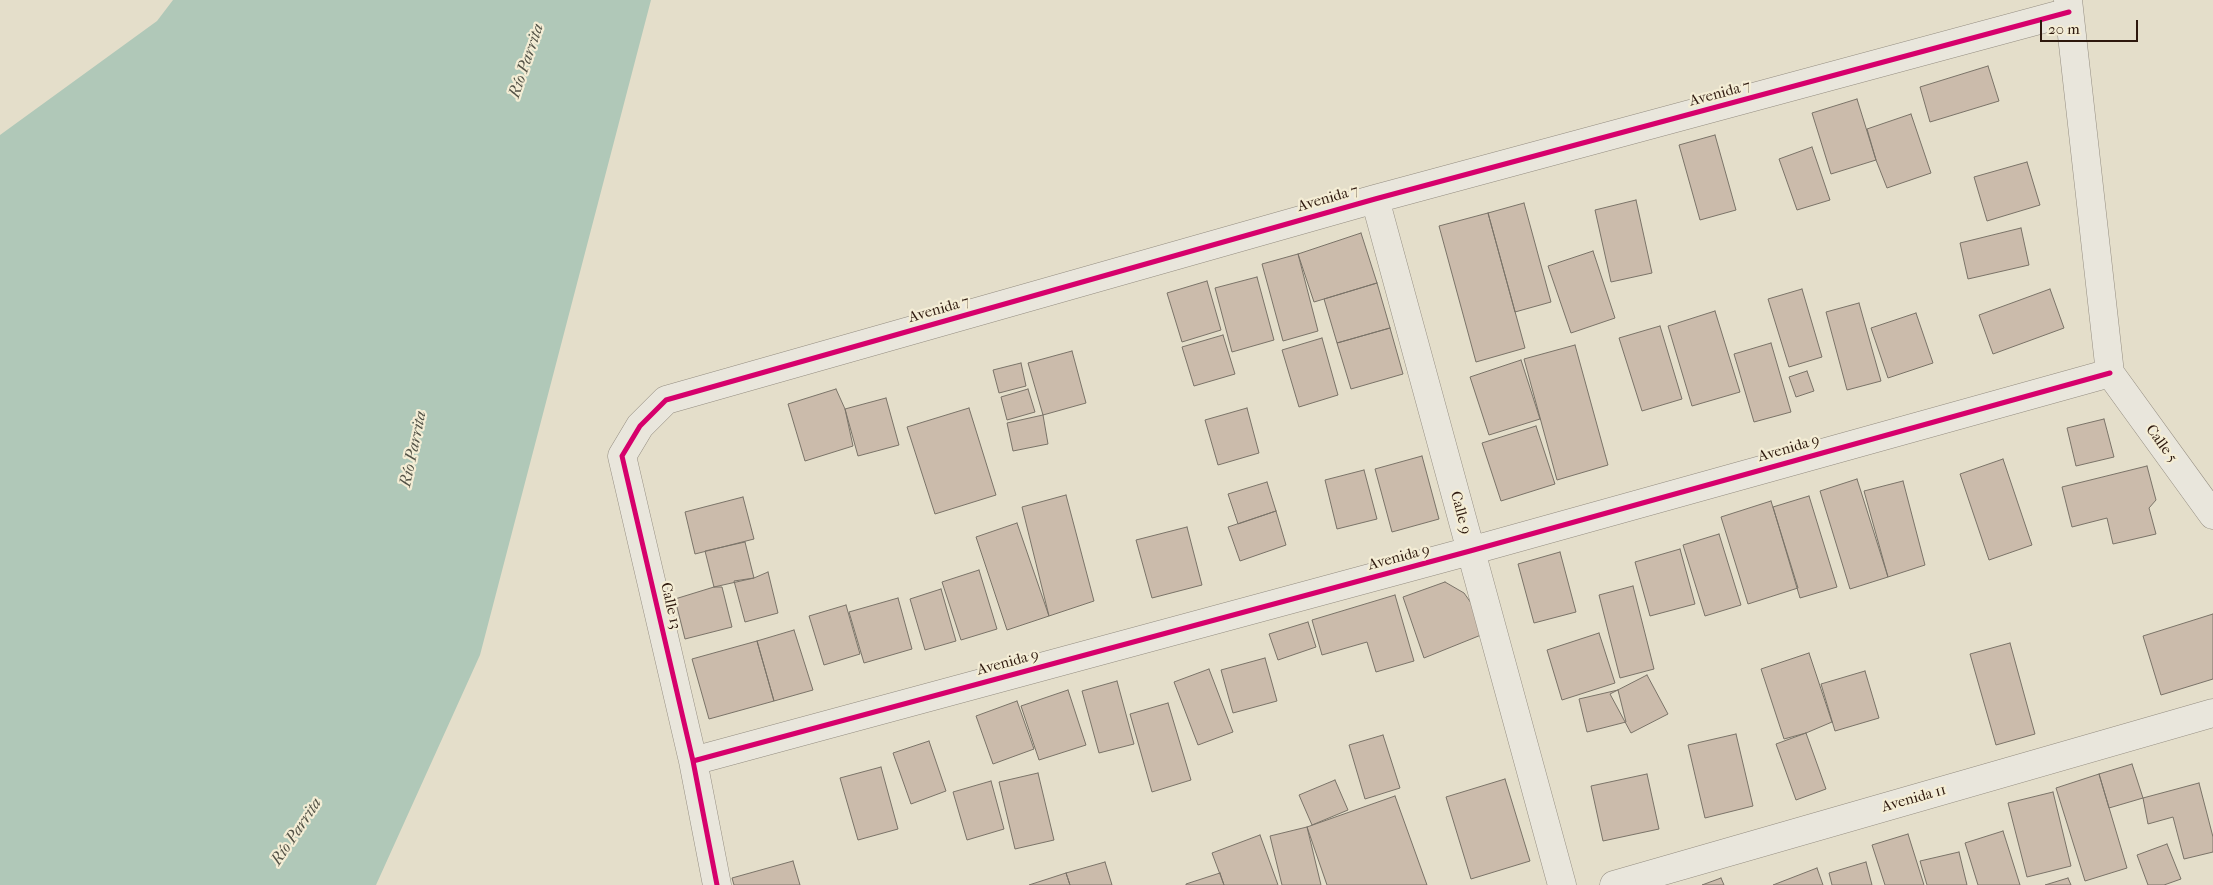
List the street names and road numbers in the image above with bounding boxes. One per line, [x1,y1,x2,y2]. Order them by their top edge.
street label: Avenida 7 [1687,77,1753,111]
street label: Avenida 7 [1295,182,1361,216]
street label: Avenida 7 [906,293,972,327]
street label: Calle 5 [2141,422,2181,466]
street label: Avenida 9 [1756,432,1822,466]
street label: Calle 9 [1446,490,1474,536]
street label: Avenida 9 [1366,541,1432,575]
street label: Calle 13 [656,581,684,631]
street label: Avenida 9 [975,646,1041,680]
street label: Avenida 11 [1880,781,1948,817]

